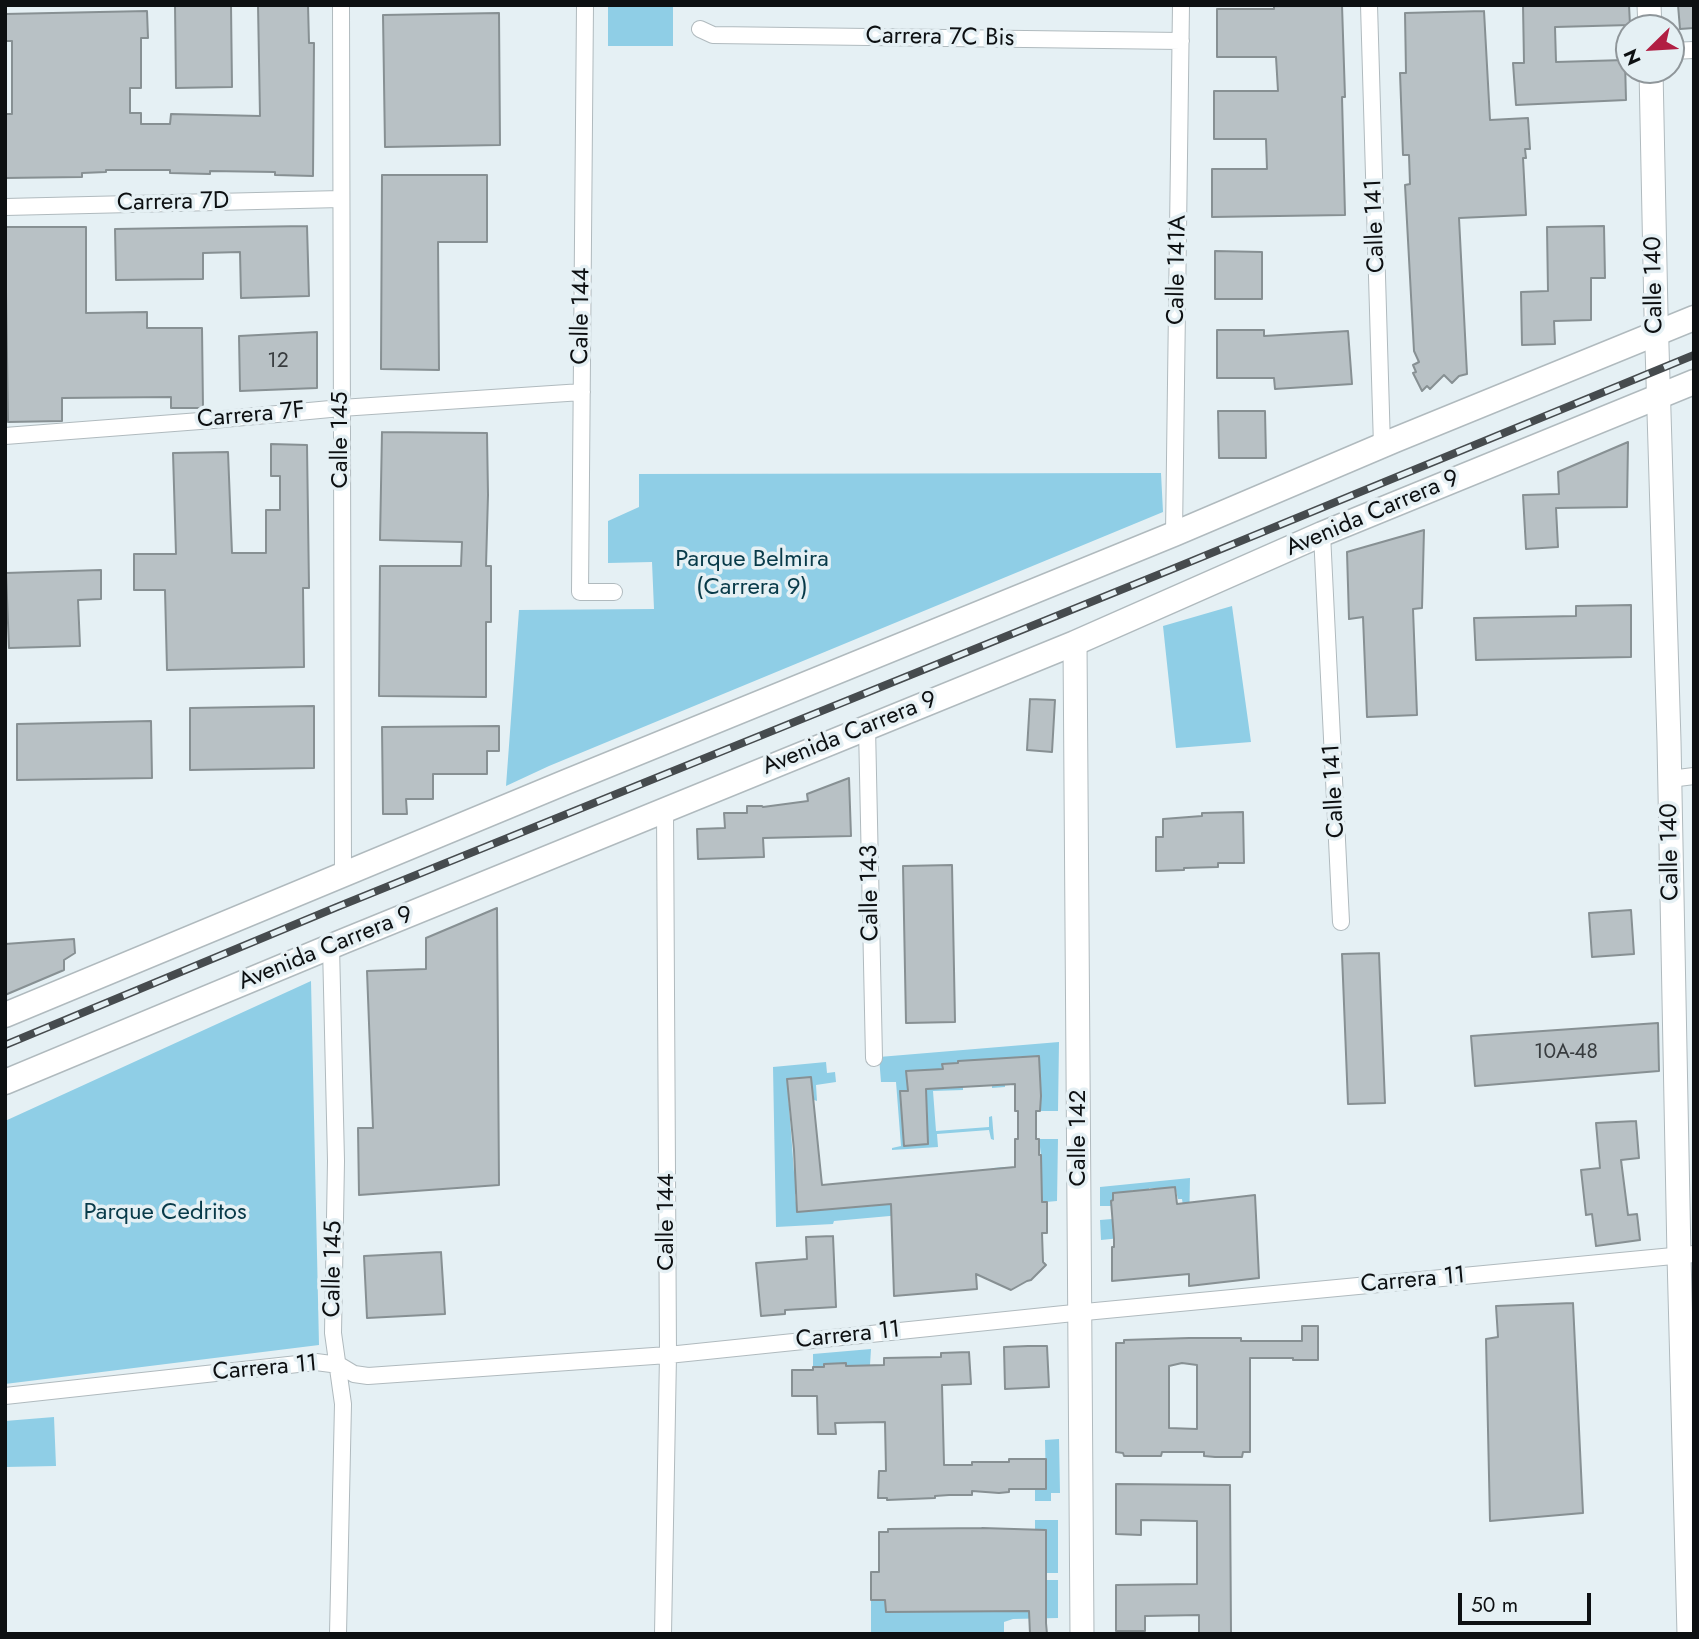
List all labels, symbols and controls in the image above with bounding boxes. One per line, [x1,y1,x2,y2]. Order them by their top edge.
north arrow [1615,14,1685,84]
street label: Carrera 7C Bis [865,22,1015,54]
text: N [1617,45,1648,69]
street label: Calle 141 [1360,178,1392,274]
street label: Carrera 7D [117,188,229,218]
street label: Calle 141A [1163,215,1193,325]
street label: Calle 140 [1640,236,1670,334]
street label: Calle 144 [567,267,597,365]
house number: 12 [267,349,289,375]
street label: Calle 145 [327,392,355,488]
street label: Carrera 7F [196,397,306,435]
street label: Avenida Carrera 9 [1282,464,1464,564]
park label: Parque Belmira (Carrera 9) [675,546,829,602]
street label: Avenida Carrera 9 [759,686,941,782]
street label: Calle 141 [1318,743,1352,839]
street label: Calle 140 [1656,803,1686,901]
street label: Calle 143 [856,845,886,941]
street label: Avenida Carrera 9 [235,901,417,997]
house number: 10A-48 [1534,1040,1598,1066]
street label: Calle 142 [1065,1089,1093,1187]
street label: Calle 144 [653,1173,681,1271]
park label: Parque Cedritos [83,1199,247,1227]
street label: Calle 145 [319,1220,349,1318]
street label: Carrera 11 [1359,1262,1467,1300]
street label: Carrera 11 [794,1316,902,1356]
street label: Carrera 11 [211,1350,319,1388]
scale bar [1461,1580,1594,1624]
text: 50 m [1471,1590,1518,1620]

